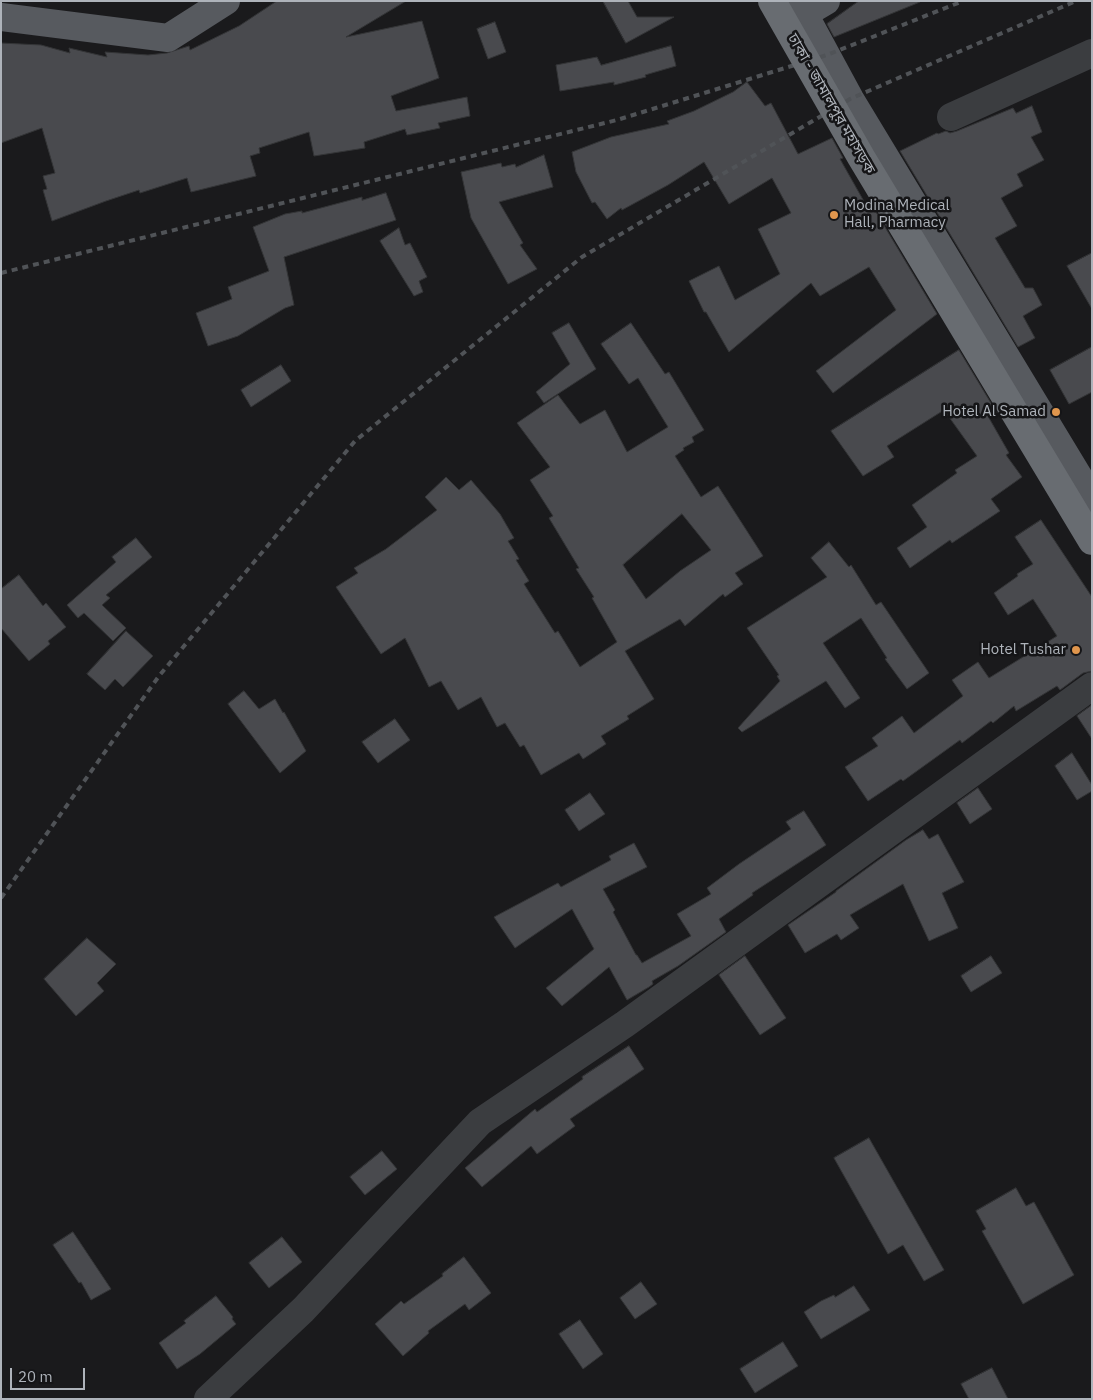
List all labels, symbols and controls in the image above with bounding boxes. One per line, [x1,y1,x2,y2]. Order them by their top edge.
street label: ঢাকা - জামালপুর মহাসড়ক [783,31,879,177]
place label: Modina Medical Hall, Pharmacy [844,197,950,232]
marker: Modina Medical Hall, Pharmacy [828,209,840,221]
place label: Hotel Al Samad [942,403,1046,421]
marker: Hotel Al Samad [1050,406,1062,418]
place label: Hotel Tushar [980,641,1066,659]
marker: Hotel Tushar [1070,644,1082,656]
scale bar [12,1358,88,1390]
text: 20 m [18,1367,53,1386]

